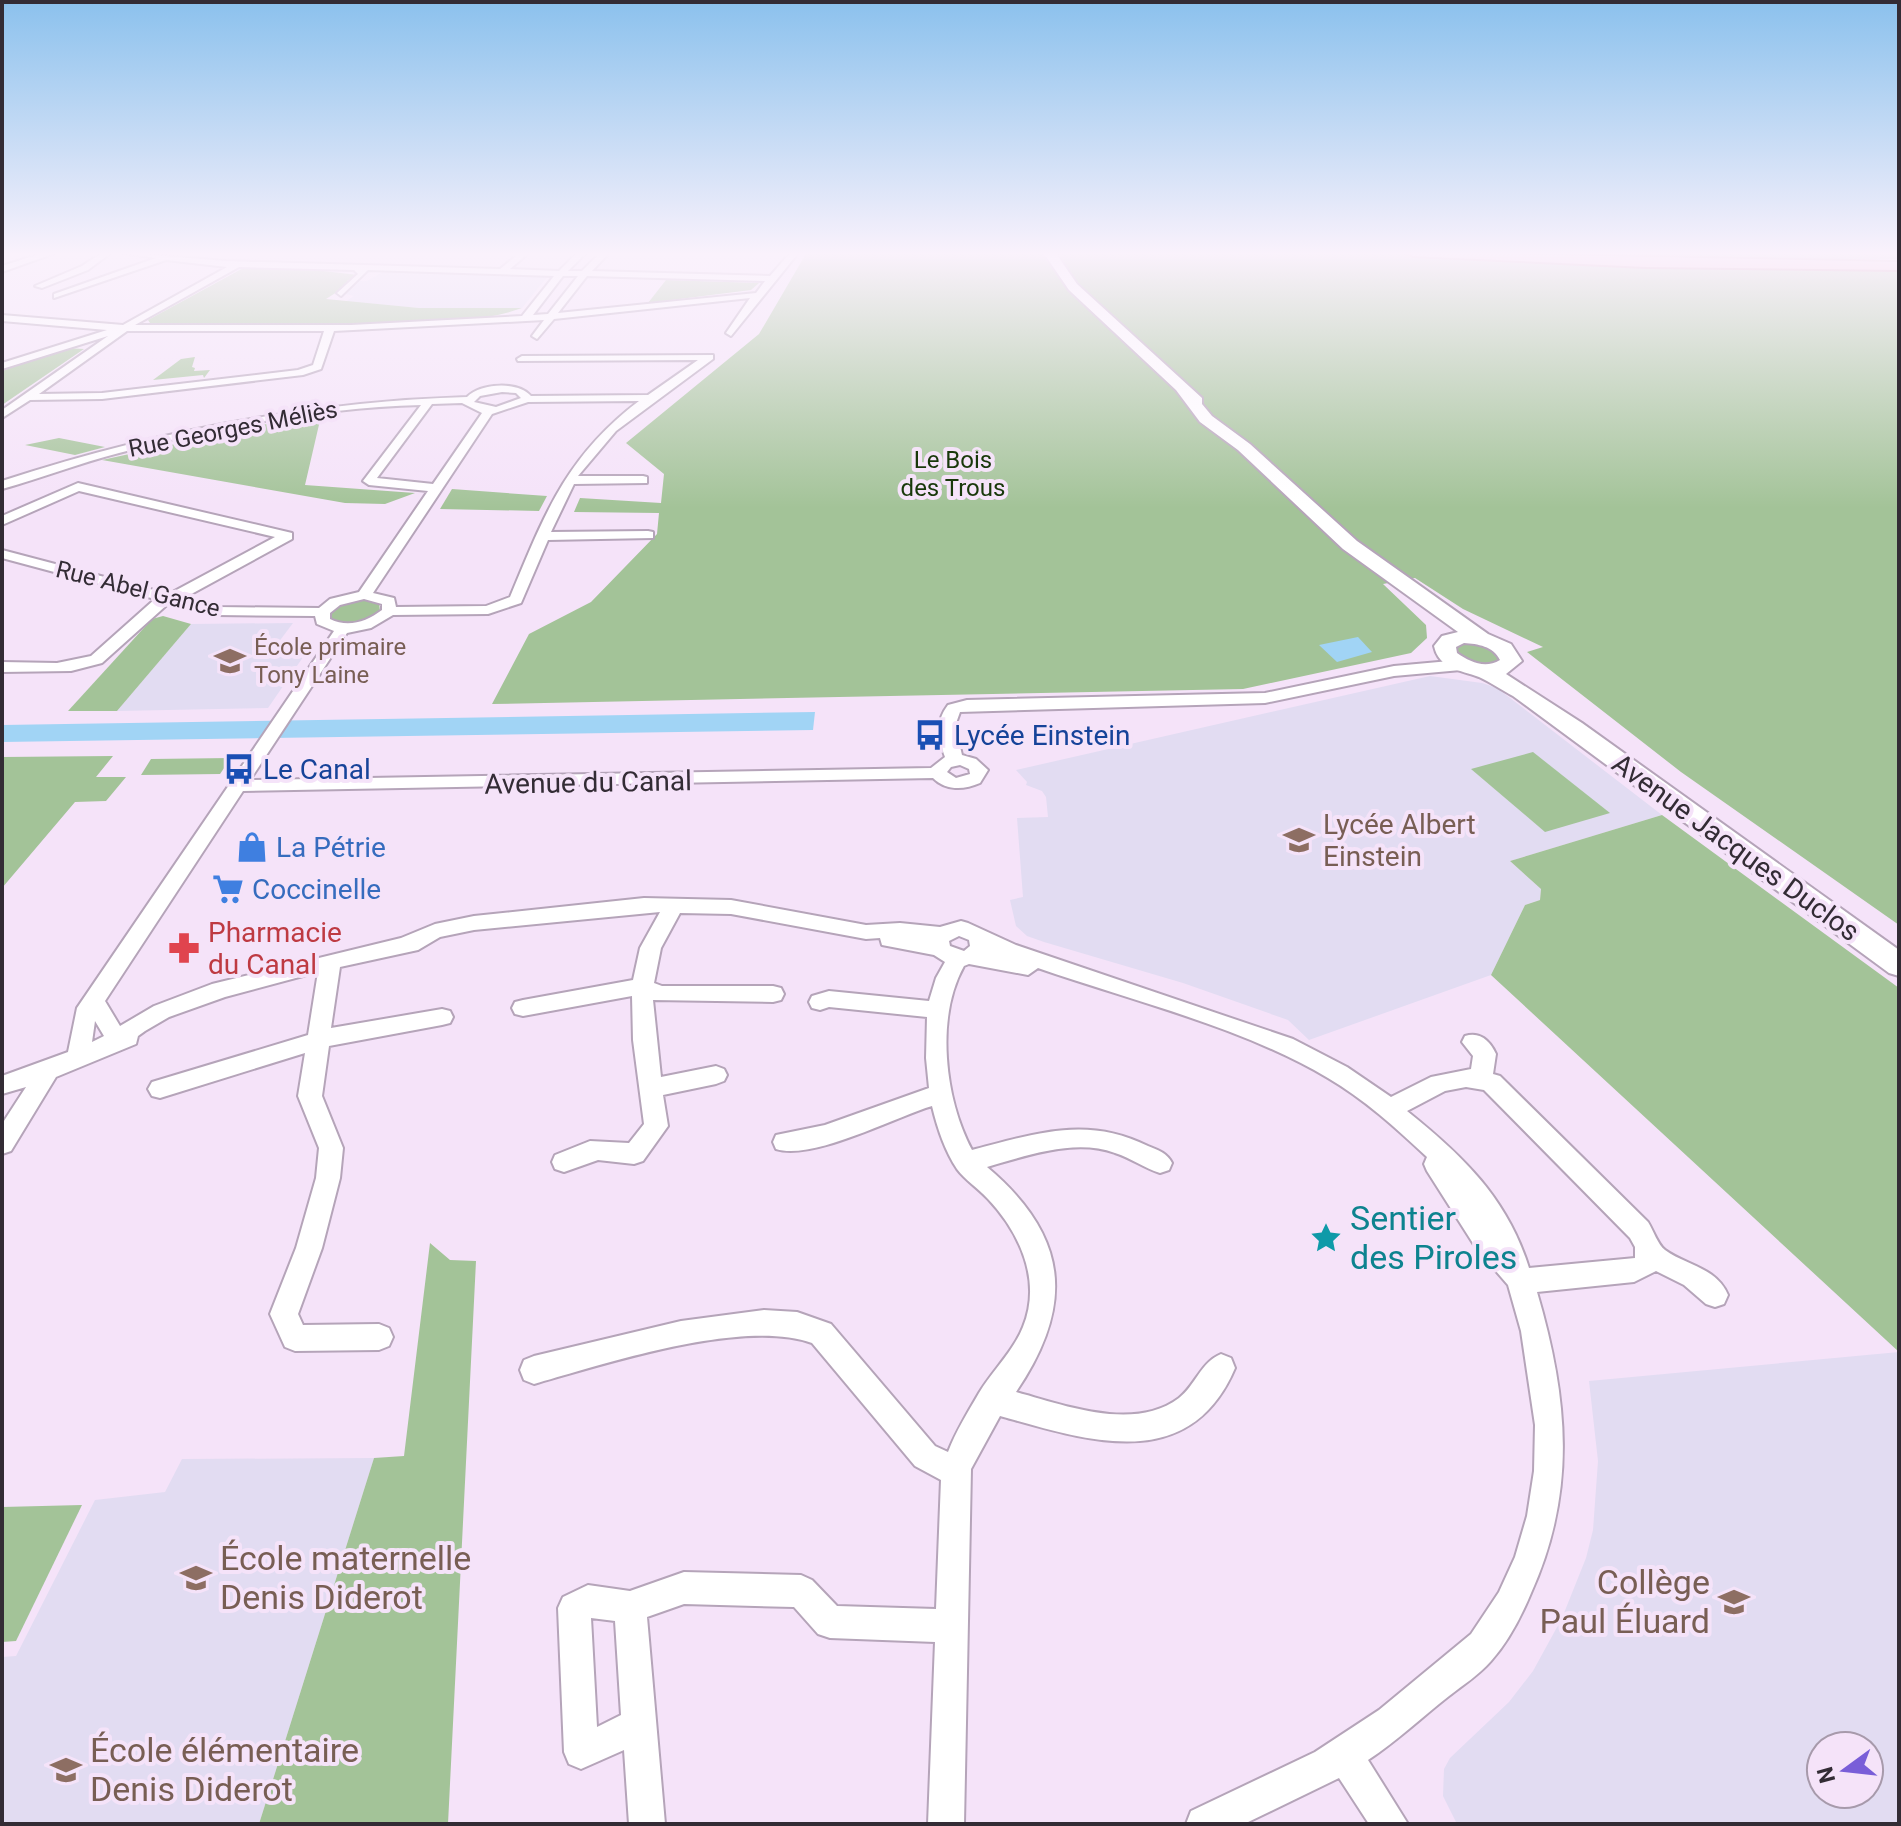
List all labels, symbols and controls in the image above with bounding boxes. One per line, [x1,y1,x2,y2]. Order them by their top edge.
street label: Rue Georges Méliès [126,395,340,463]
park label: Le Bois des Trous [901,446,1005,502]
street label: Rue Abel Gance [53,555,223,623]
place label: École primaire Tony Laine [254,633,406,689]
school or university icon: École primaire Tony Laine [213,644,247,678]
bus stop icon: Lycée Einstein [913,718,947,752]
place label: Lycée Einstein [954,719,1131,752]
street label: Avenue Jacques Duclos [1606,747,1866,948]
bus stop icon: Le Canal [222,752,256,786]
place label: Le Canal [263,753,371,786]
street label: Avenue du Canal [484,764,692,801]
place label: Lycée Albert Einstein [1323,808,1476,873]
school or university icon: Lycée Albert Einstein [1282,823,1316,857]
shop icon: La Pétrie [235,830,269,864]
place label: La Pétrie [276,831,386,864]
supermarket icon: Coccinelle [211,872,245,906]
place label: Coccinelle [252,873,381,906]
place label: Pharmacie du Canal [208,916,342,981]
pharmacy icon: Pharmacie du Canal [167,931,201,965]
place label: Sentier des Piroles [1350,1198,1517,1277]
place icon: Sentier des Piroles [1309,1221,1343,1255]
place label: École maternelle Denis Diderot [220,1538,471,1617]
school or university icon: École maternelle Denis Diderot [179,1561,213,1595]
place label: Collège Paul Éluard [1540,1562,1710,1641]
school or university icon: Collège Paul Éluard [1717,1585,1751,1619]
place label: École élémentaire Denis Diderot [90,1730,359,1809]
north arrow [1805,1730,1885,1810]
school or university icon: École élémentaire Denis Diderot [49,1753,83,1787]
text: N [1812,1764,1840,1786]

